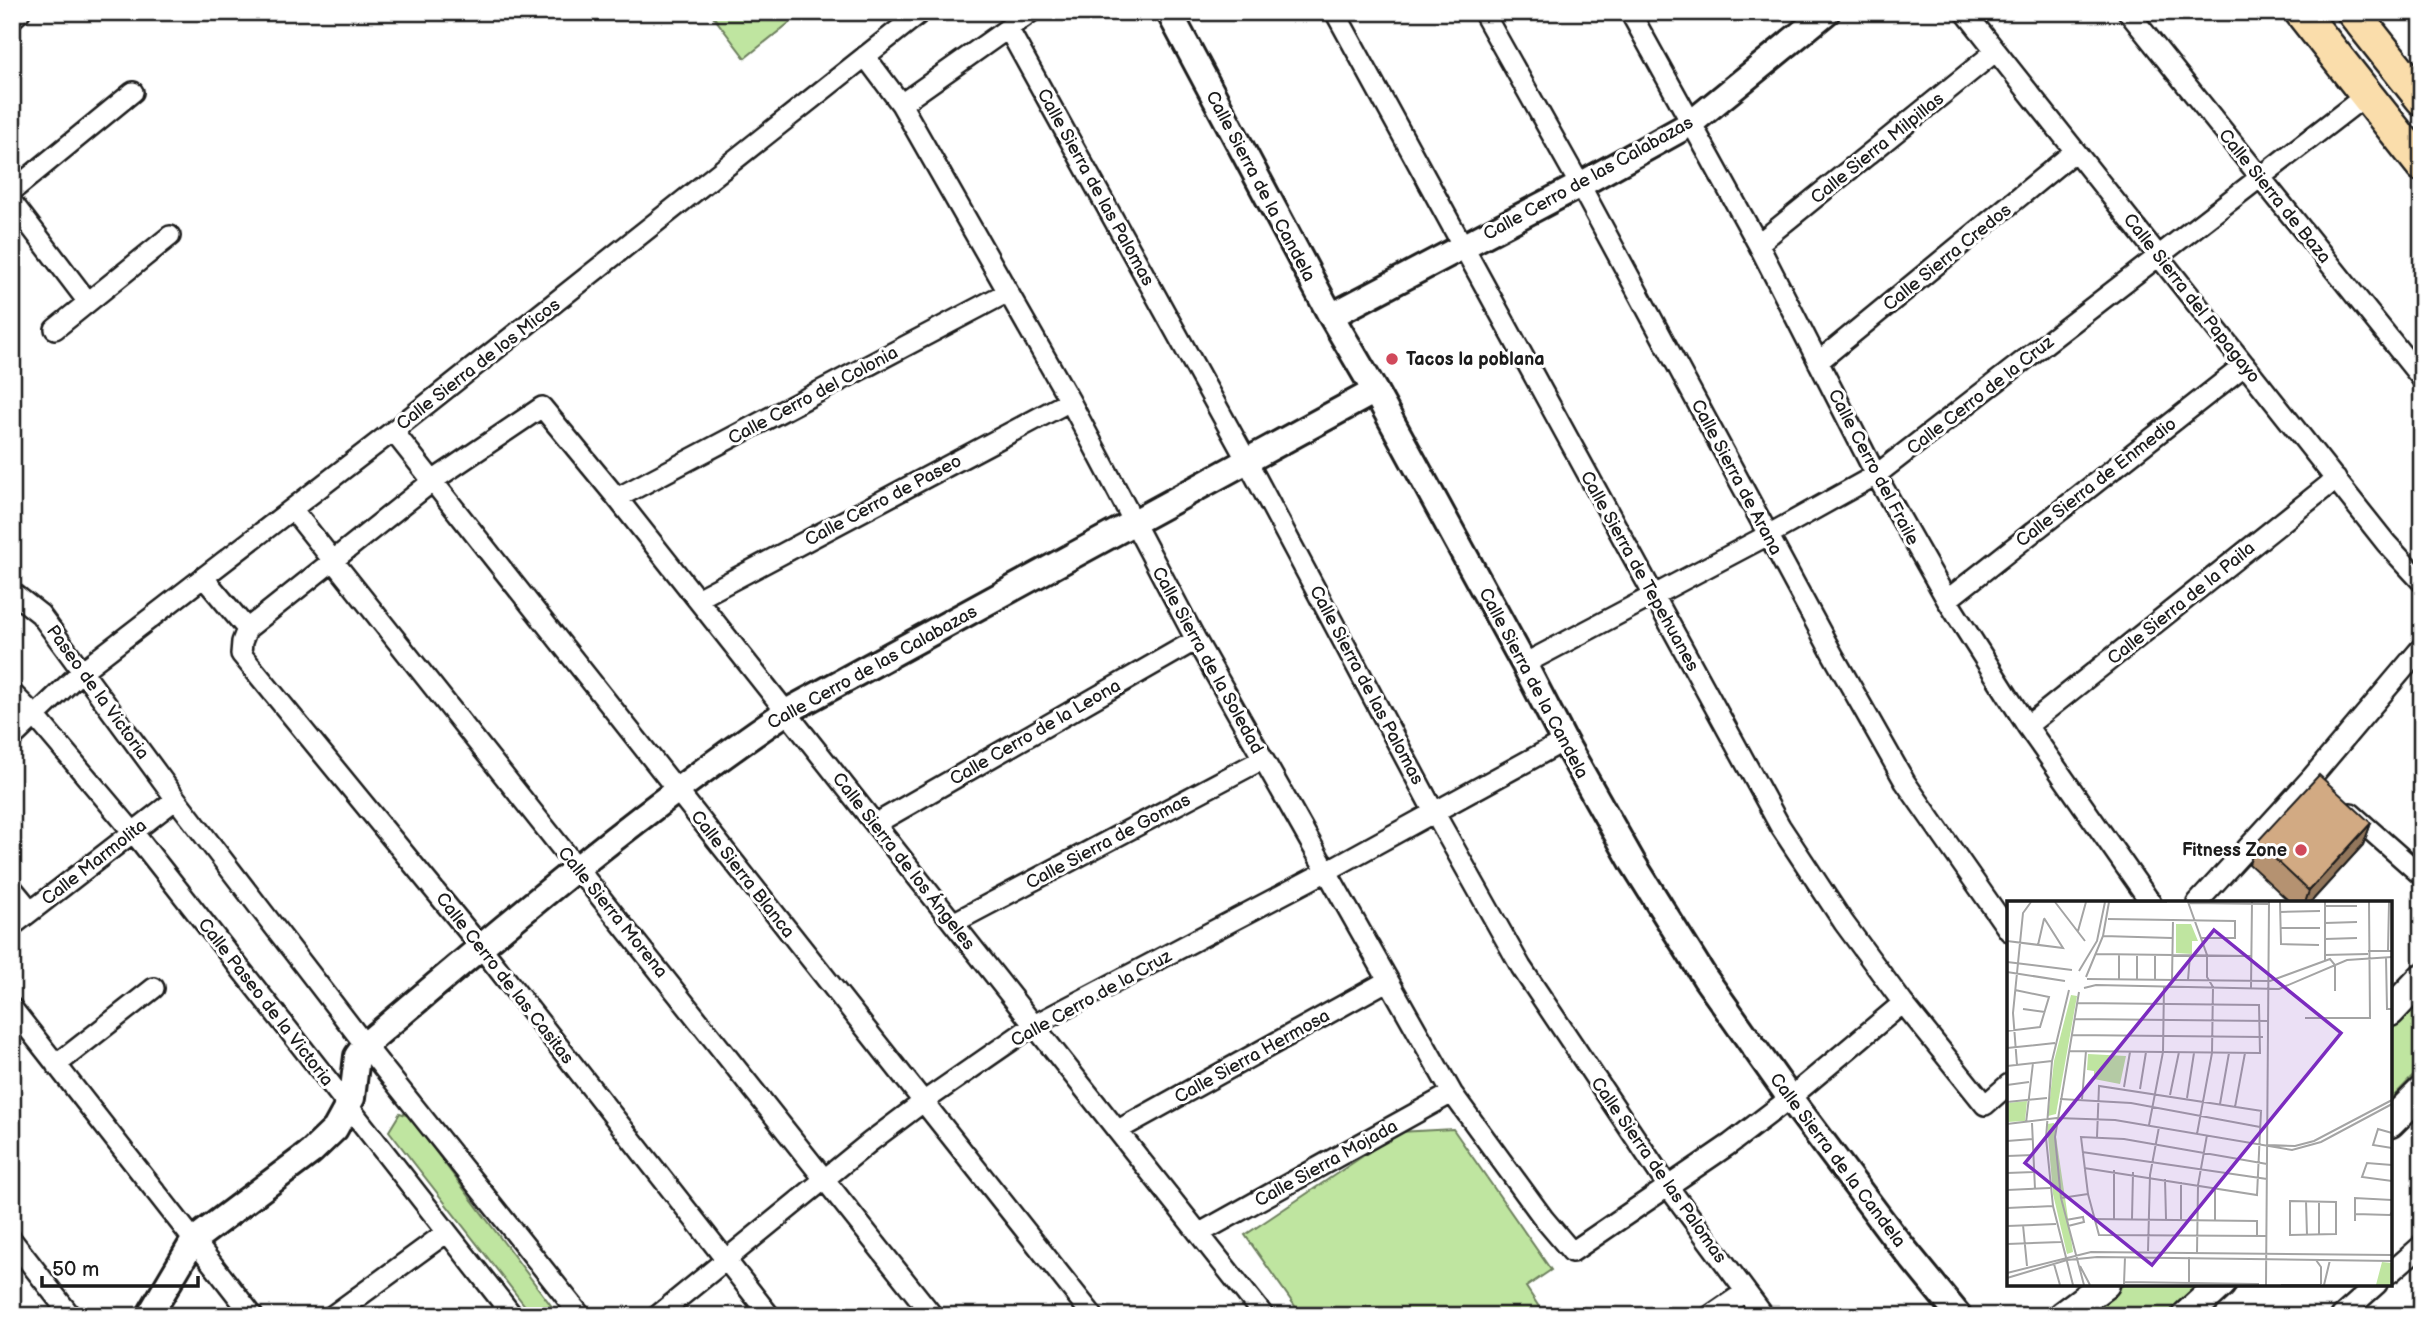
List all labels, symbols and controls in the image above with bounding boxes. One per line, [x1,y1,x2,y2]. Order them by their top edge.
street label: Calle Sierra de las Palomas [1033,85,1159,290]
street label: Calle Sierra de la Candela [1201,87,1320,285]
street label: Calle Sierra Milpillas [1807,88,1948,208]
street label: Calle Cerro de las Calabazas [1480,112,1697,245]
street label: Calle Sierra de Baza [2214,125,2335,268]
street label: Calle Sierra Credos [1879,199,2016,315]
street label: Calle Sierra del Papagayo [2119,209,2264,387]
street label: Calle Sierra de los Micos [392,294,564,435]
street label: Calle Cerro de la Cruz [1903,331,2058,459]
street label: Calle Cerro del Colonia [725,342,902,449]
place label: Tacos la poblana [1406,349,1545,370]
marker: Tacos la poblana [1384,351,1400,367]
street label: Calle Cerro del Fraile [1824,386,1924,549]
street label: Calle Sierra de Arana [1687,396,1786,559]
street label: Calle Sierra de Enmedio [2012,413,2181,552]
street label: Calle Cerro de Paseo [801,450,965,551]
street label: Calle Sierra de Tepehuanes [1576,468,1703,675]
street label: Calle Sierra de la Paila [2103,538,2259,669]
street label: Calle Sierra de la Soledad [1147,563,1268,757]
street label: Calle Sierra de las Palomas [1305,582,1428,788]
street label: Calle Sierra de la Candela [1474,584,1593,782]
street label: Calle Cerro de las Calabazas [764,601,981,734]
street label: Paseo de la Victoria [42,621,153,763]
street label: Calle Cerro de la Leona [946,675,1124,790]
street label: Calle Sierra de los Ángeles [828,767,981,954]
street label: Calle Sierra de Gomas [1022,789,1194,894]
street label: Calle Sierra Blanca [686,806,799,942]
street label: Calle Marmolita [38,815,151,910]
place label: Fitness Zone [2182,840,2287,861]
marker: Fitness Zone [2293,842,2309,858]
street label: Calle Sierra Morena [553,843,672,982]
street label: Calle Cerro de las Casitas [431,889,578,1068]
inset map [2007,901,2392,1286]
street label: Calle Paseo de la Victoria [194,914,338,1090]
street label: Calle Cerro de la Cruz [1007,945,1176,1051]
street label: Calle Sierra Hermosa [1171,1005,1333,1108]
street label: Calle Sierra de la Candela [1765,1069,1910,1251]
street label: Calle Sierra de las Palomas [1586,1073,1731,1267]
street label: Calle Sierra Mojada [1251,1115,1401,1211]
scale bar [42,1244,198,1288]
text: 50 m [52,1257,99,1282]

